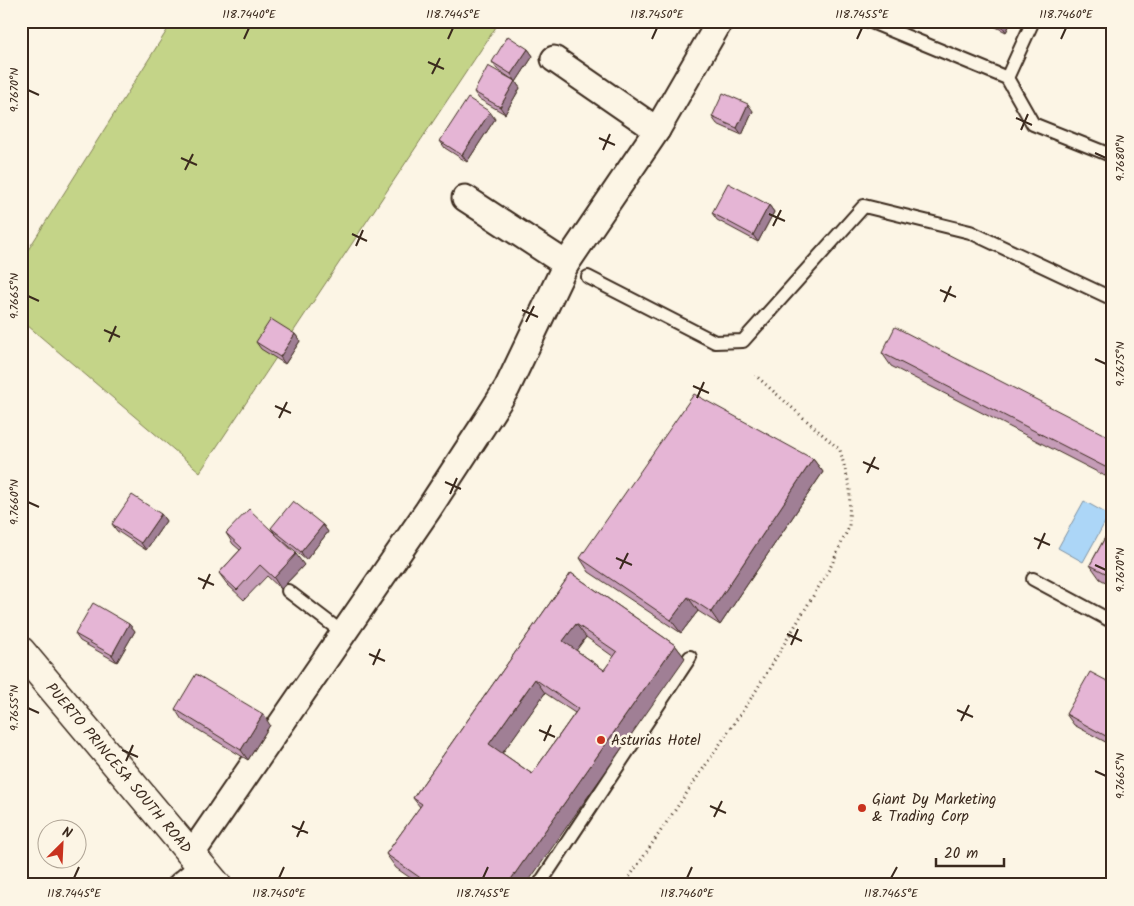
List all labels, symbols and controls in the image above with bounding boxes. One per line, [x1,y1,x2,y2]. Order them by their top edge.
text: 118.7440°E [222,5,277,24]
text: 118.7445°E [426,5,481,24]
text: 118.7450°E [630,5,685,24]
text: 118.7455°E [835,5,890,24]
text: 118.7460°E [1039,5,1094,24]
text: 9.7670°N [5,68,24,112]
text: 9.7680°N [1111,135,1130,181]
text: 9.7665°N [5,273,24,319]
text: 9.7675°N [1111,341,1130,387]
text: 9.7660°N [5,479,24,525]
text: 9.7670°N [1111,548,1130,592]
street label: PUERTO PRINCESA SOUTH ROAD [42,679,196,857]
text: 9.7655°N [5,685,24,731]
place label: Asturias Hotel [611,729,701,753]
marker: Asturias Hotel [595,734,607,746]
text: 9.7665°N [1111,753,1130,799]
place label: Giant Dy Marketing & Trading Corp [872,788,996,829]
marker: Giant Dy Marketing & Trading Corp [856,802,868,814]
north arrow [38,818,88,868]
scale bar [936,836,1004,868]
text: 20 m [944,842,978,866]
text: 118.7445°E [47,884,102,903]
text: 118.7450°E [252,884,307,903]
text: 118.7455°E [456,884,511,903]
text: 118.7460°E [660,884,715,903]
text: 118.7465°E [864,884,919,903]

